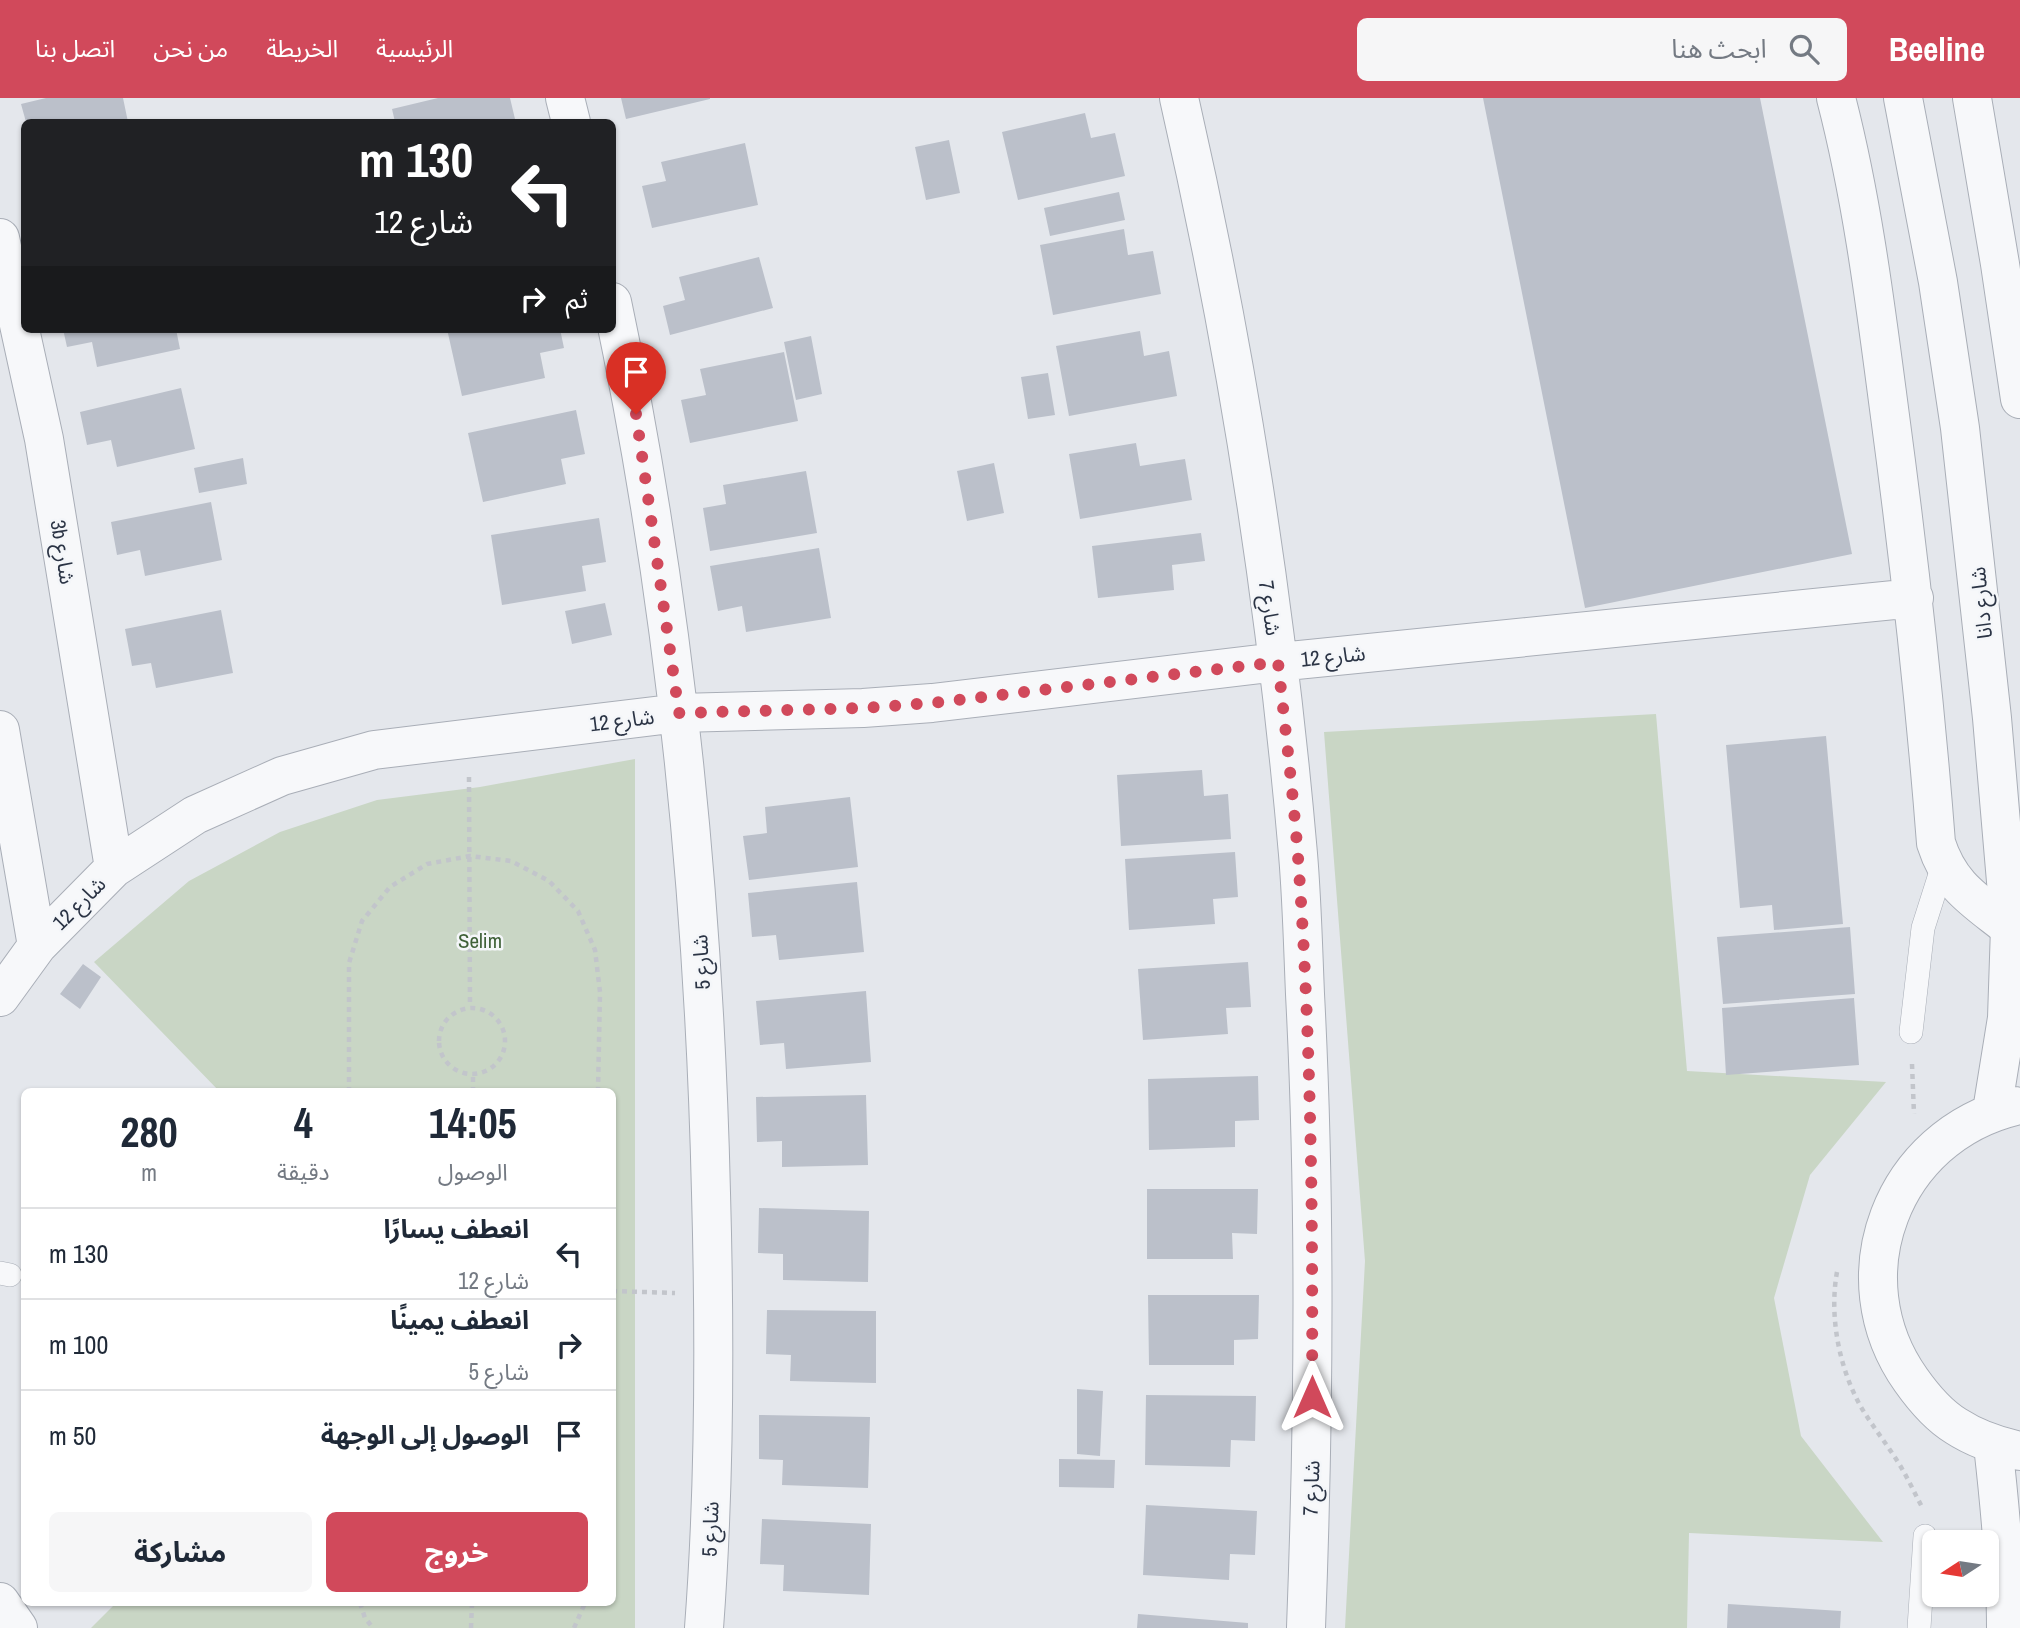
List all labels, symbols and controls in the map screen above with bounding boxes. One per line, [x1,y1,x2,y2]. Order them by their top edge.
search box [1357,18,1847,81]
text: Beeline [1889,27,1985,71]
icon: search [1785,30,1823,68]
text: ابحث هنا [1671,31,1767,66]
text: اتصل بنا [35,32,115,64]
text: من نحن [153,32,228,64]
text: الخريطة [266,32,338,64]
text: الرئيسية [376,32,453,64]
text: 130 m [359,126,473,192]
icon: left [497,147,588,238]
text: شارع 12 [374,200,473,243]
icon: right [514,280,552,318]
text: ثم [566,281,588,316]
pin [606,342,666,414]
icon: arrive [617,353,655,391]
street label: 3b شارع [43,518,82,586]
street label: شارع دانا [1963,565,2000,641]
street label: شارع 7 [1251,579,1288,638]
street label: شارع 12 [1299,638,1367,675]
street label: شارع 12 [588,702,656,739]
street label: شارع 12 [46,870,113,937]
park label: Selim [458,926,502,955]
street label: شارع 5 [685,934,718,990]
text: 4 [294,1095,313,1151]
text: 14:05 [429,1095,517,1151]
text: 280 [120,1104,178,1160]
text: دقيقة [277,1156,329,1187]
text: الوصول [438,1156,508,1187]
text: m [141,1157,157,1188]
text: انعطف يسارًا [383,1211,529,1246]
icon: left [550,1235,588,1273]
text: 130 m [49,1236,108,1271]
text: شارع 12 [458,1265,529,1296]
text: انعطف يمينًا [390,1302,529,1337]
icon: right [550,1326,588,1364]
text: 100 m [49,1327,108,1362]
text: شارع 5 [468,1356,529,1387]
position arrow [1275,1360,1349,1434]
text: الوصول إلى الوجهة [321,1417,529,1452]
icon: arrive [550,1417,588,1455]
text: 50 m [49,1418,96,1453]
street label: شارع 7 [1296,1460,1327,1516]
street label: شارع 5 [695,1501,726,1557]
button: مشاركة [49,1512,312,1592]
button: خروج [326,1512,588,1592]
north arrow [1922,1530,1998,1606]
map controls [1922,1530,1999,1607]

